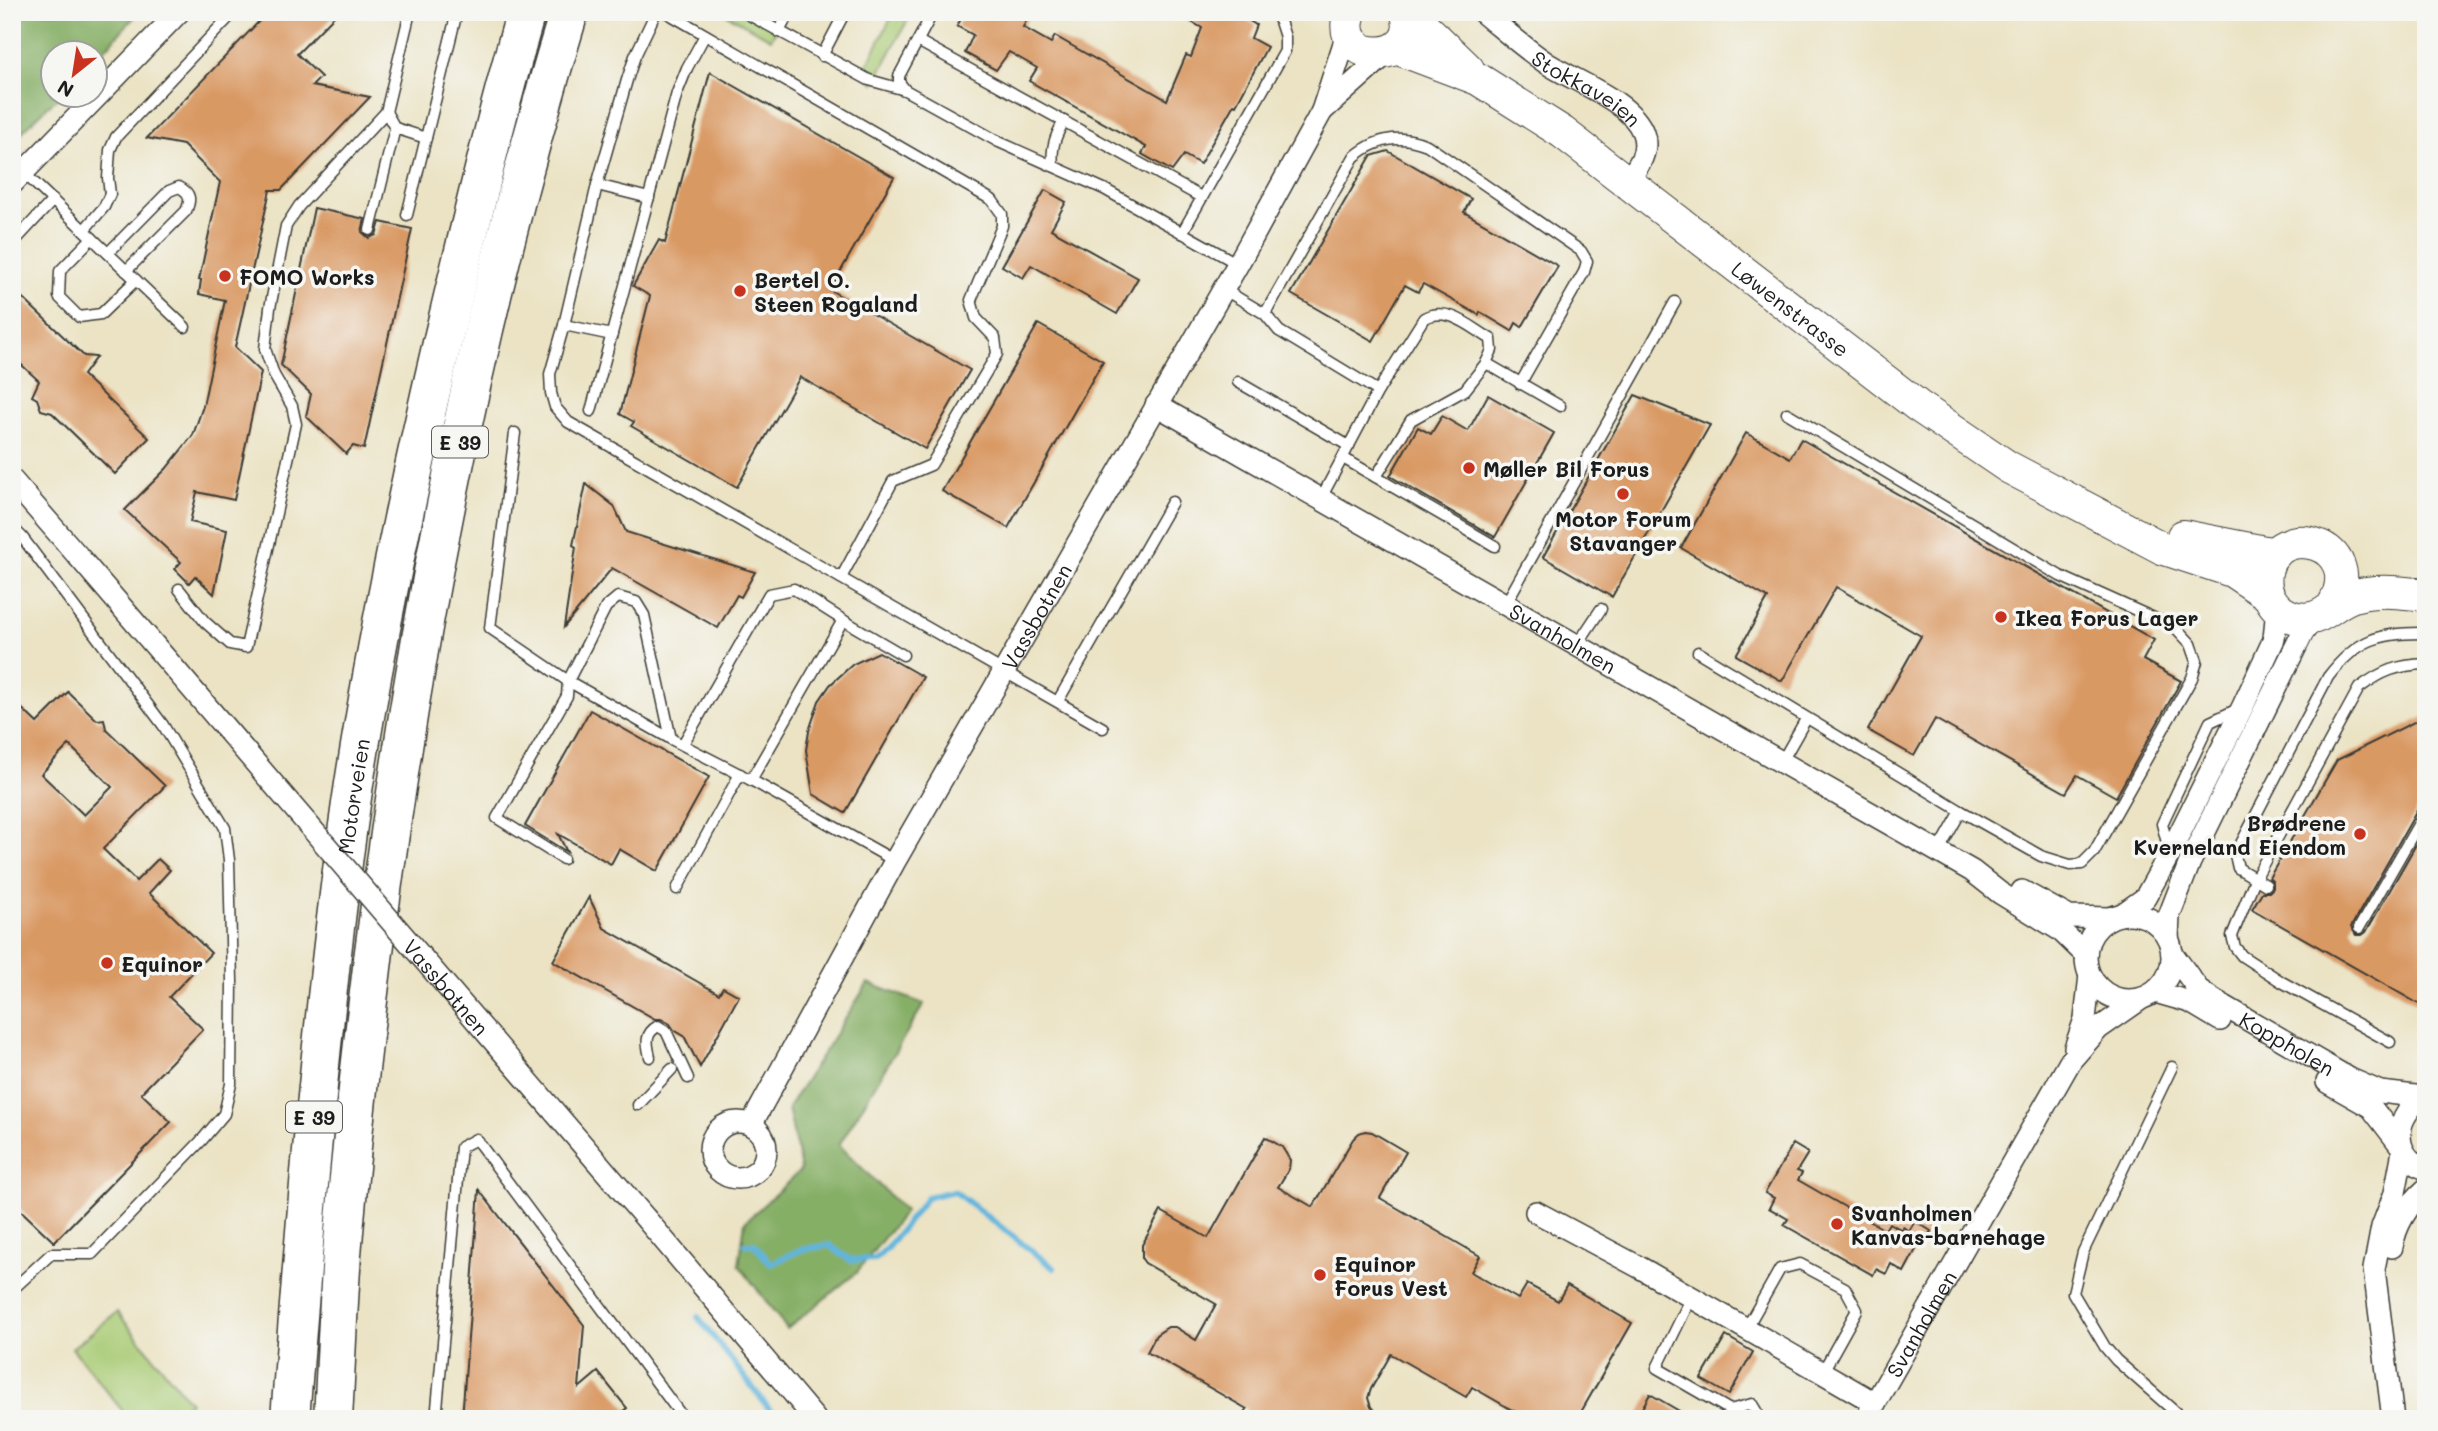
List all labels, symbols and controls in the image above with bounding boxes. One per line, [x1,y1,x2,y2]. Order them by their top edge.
north arrow [38,38,108,108]
street label: Stokkaveien [1527,44,1648,131]
text: N [53,75,78,104]
street label: Løwenstrasse [1727,255,1855,362]
place label: FOMO Works [239,263,375,290]
place label: Bertel O. Steen Rogaland [754,266,918,317]
marker: FOMO Works [217,268,233,284]
marker: Bertel O. Steen Rogaland [732,283,748,299]
road number: E 39 [432,426,488,458]
place label: Møller Bil Forus [1483,455,1649,482]
marker: Møller Bil Forus [1461,460,1477,476]
marker: Motor Forum Stavanger [1615,486,1631,502]
place label: Motor Forum Stavanger [1555,505,1691,556]
street label: Vassbotnen [994,558,1077,674]
street label: Svanholmen [1505,596,1621,679]
place label: Ikea Forus Lager [2015,604,2198,631]
marker: Ikea Forus Lager [1993,609,2009,625]
street label: Motorveien [331,736,375,856]
place label: Brødrene Kverneland Eiendom [2133,809,2346,860]
marker: Brødrene Kverneland Eiendom [2352,826,2368,842]
street label: Vassbotnen [398,933,496,1040]
place label: Equinor [121,950,203,977]
marker: Equinor [99,955,115,971]
street label: Koppholen [2235,1005,2340,1081]
road number: E 39 [286,1102,342,1133]
place label: Svanholmen Kanvas-barnehage [1851,1199,2045,1250]
marker: Svanholmen Kanvas-barnehage [1829,1216,1845,1232]
place label: Equinor Forus Vest [1334,1250,1448,1301]
street label: Svanholmen [1879,1265,1962,1382]
marker: Equinor Forus Vest [1312,1267,1328,1283]

